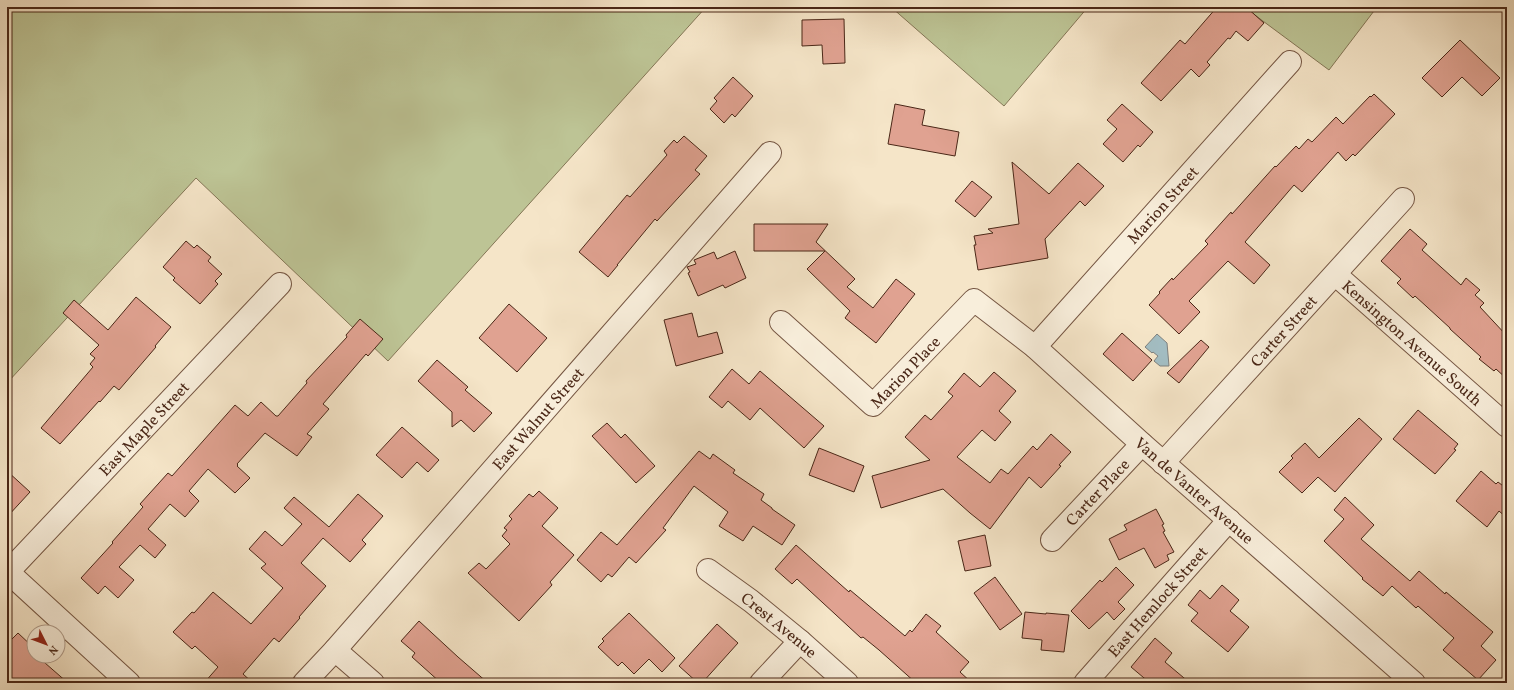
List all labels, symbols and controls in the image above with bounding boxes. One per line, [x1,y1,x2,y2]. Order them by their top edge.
street label: Marion Street [1123,162,1205,250]
street label: Kensington Avenue South [1336,276,1486,412]
street label: Carter Street [1246,291,1324,373]
street label: Marion Place [866,332,946,414]
street label: East Walnut Street [488,363,590,476]
street label: East Maple Street [95,377,196,482]
street label: Van de Vanter Avenue [1129,433,1258,550]
street label: Carter Place [1062,455,1136,532]
street label: East Hemlock Street [1104,542,1214,663]
street label: Crest Avenue [736,588,821,664]
north arrow [26,624,66,664]
text: N [44,642,61,658]

